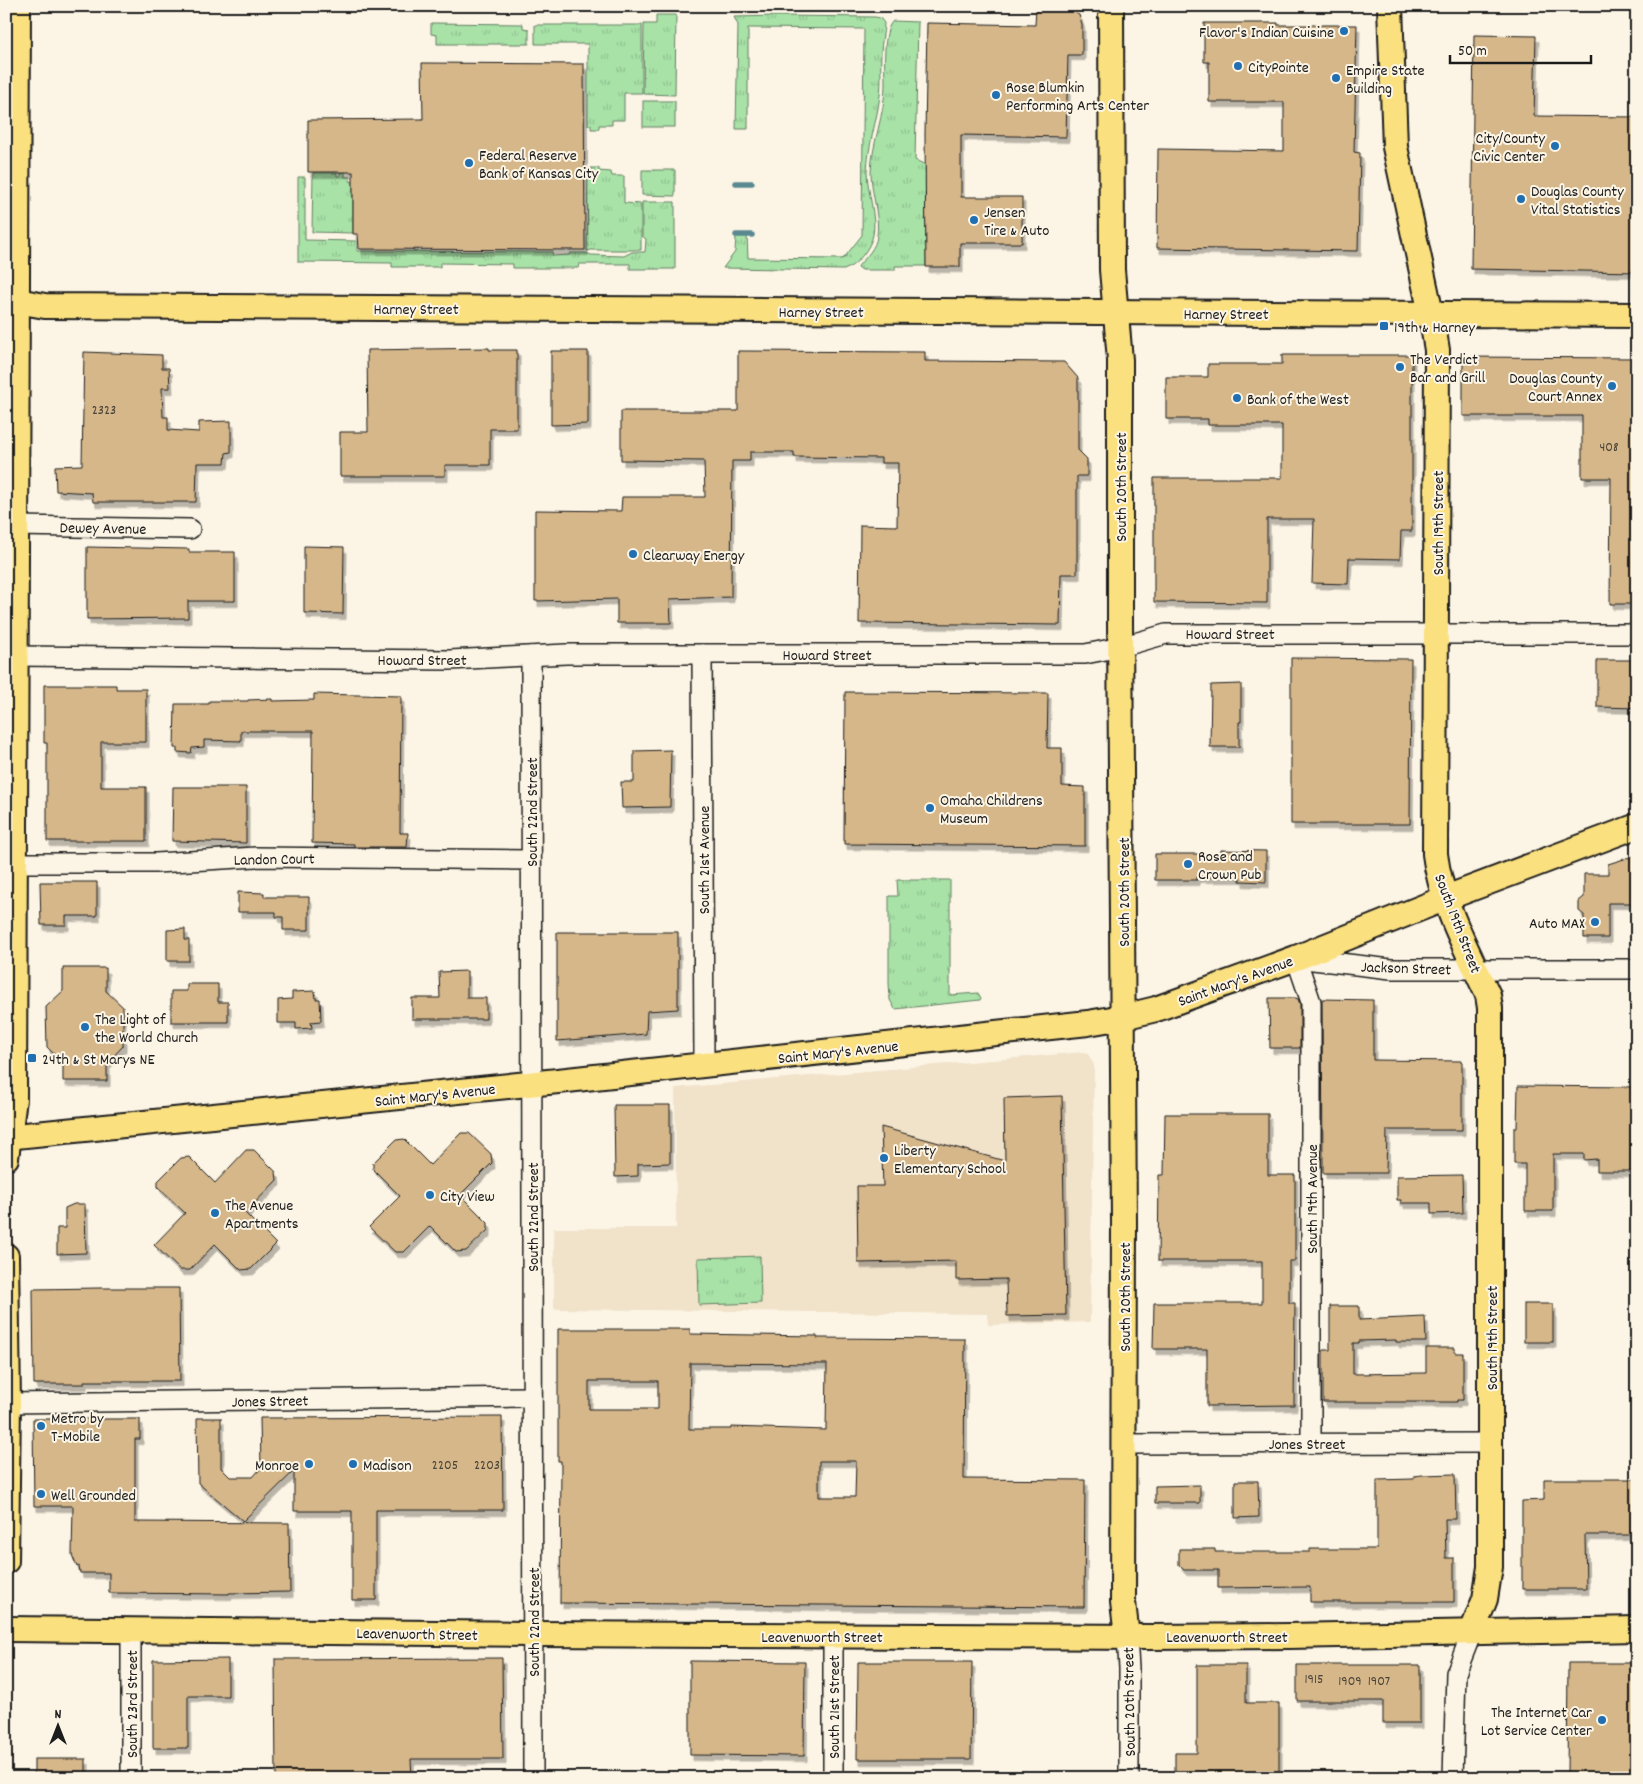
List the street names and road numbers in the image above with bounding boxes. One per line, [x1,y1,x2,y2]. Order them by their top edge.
street label: Harney Street [373,299,459,322]
street label: Harney Street [778,302,864,325]
street label: Harney Street [1183,304,1269,327]
street label: South 20th Street [1111,432,1134,542]
street label: South 19th Street [1428,471,1451,575]
street label: Dewey Avenue [59,517,146,542]
street label: Howard Street [1185,624,1275,647]
street label: Howard Street [782,645,872,668]
street label: Howard Street [377,650,467,673]
street label: South 22nd Street [522,757,545,867]
street label: South 21st Avenue [694,806,717,914]
street label: South 20th Street [1114,837,1137,947]
street label: Landon Court [233,848,315,873]
street label: South 19th Street [1427,871,1486,977]
street label: Saint Mary's Avenue [1175,951,1297,1014]
street label: Jackson Street [1360,956,1451,983]
street label: Saint Mary's Avenue [777,1036,900,1071]
street label: Saint Mary's Avenue [374,1079,497,1114]
street label: South 19th Avenue [1302,1144,1325,1254]
street label: South 22nd Street [523,1162,546,1272]
street label: South 20th Street [1115,1242,1138,1352]
street label: South 19th Street [1482,1286,1505,1390]
street label: Jones Street [232,1390,309,1415]
street label: Jones Street [1269,1434,1345,1457]
street label: South 22nd Street [524,1567,547,1677]
street label: Leavenworth Street [356,1623,478,1648]
street label: Leavenworth Street [761,1627,883,1650]
street label: Leavenworth Street [1166,1627,1288,1650]
street label: South 20th Street [1118,1647,1143,1757]
street label: South 23rd Street [122,1650,145,1758]
street label: South 21st Street [824,1655,847,1759]

